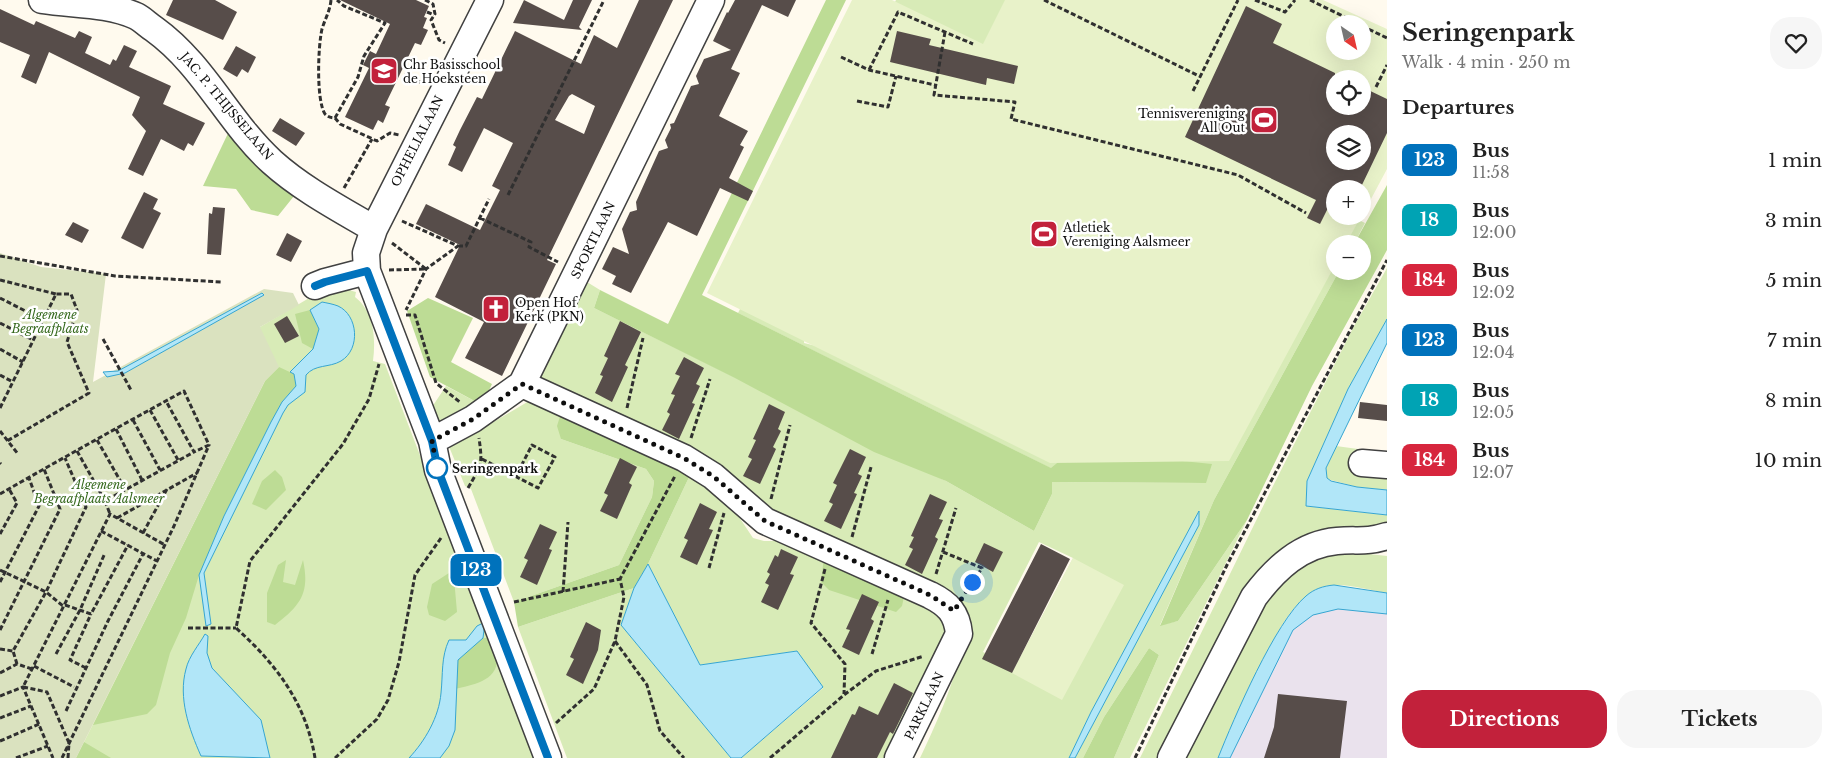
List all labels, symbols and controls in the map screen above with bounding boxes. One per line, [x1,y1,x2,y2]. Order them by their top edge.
north arrow [1326,15,1371,60]
map controls [1326,15,1371,280]
button: heart [1770,17,1822,69]
text: Seringenpark [1402,18,1574,47]
street label: JAC. P. THIJSSELAAN [176,47,277,163]
text: Walk · 4 min · 250 m [1402,52,1570,72]
school or university icon: Chr Basisschool de Hoeksteen [369,56,399,86]
place label: Chr Basisschool de Hoeksteen [403,57,500,86]
button: locate [1326,70,1371,115]
street label: OPHELIALAAN [388,93,447,189]
text: Departures [1402,96,1514,119]
sports icon: Tennisvereniging All Out [1249,105,1279,135]
place label: Tennisvereniging All Out [1138,106,1246,135]
button: layers [1326,125,1371,170]
text: Bus [1472,139,1509,162]
text: 123 [1414,149,1445,171]
text: 1 min [1768,149,1822,172]
text: 11:58 [1472,162,1510,182]
button: + [1326,180,1371,225]
street label: SPORTLAAN [568,199,618,281]
text: Bus [1472,199,1509,222]
text: 18 [1420,209,1439,231]
text: 3 min [1765,209,1822,232]
sports icon: Atletiek Vereniging Aalsmeer [1029,219,1059,249]
place label: Atletiek Vereniging Aalsmeer [1062,220,1191,249]
text: 12:00 [1472,222,1516,242]
button: − [1326,235,1371,280]
text: Bus [1472,259,1509,282]
text: 184 [1414,269,1445,291]
text: 5 min [1766,269,1822,292]
text: 12:02 [1472,282,1515,302]
church icon: Open Hof Kerk (PKN) [481,294,511,324]
place label: Open Hof Kerk (PKN) [515,295,584,324]
park label: Algemene Begraafplaats [11,307,89,336]
text: Bus [1472,319,1509,342]
text: 123 [1414,329,1445,351]
text: 7 min [1767,329,1822,352]
text: 12:04 [1472,342,1514,362]
text: Bus [1472,379,1509,402]
text: 18 [1420,389,1439,411]
text: 8 min [1765,389,1822,412]
text: 12:05 [1472,402,1514,422]
text: Bus [1472,439,1509,462]
text: 184 [1414,449,1445,471]
text: 10 min [1755,449,1822,472]
marker: Seringenpark [426,457,448,479]
place label: Seringenpark [452,461,539,476]
text: 12:07 [1472,462,1513,482]
park label: Algemene Begraafplaats Aalsmeer [33,477,165,506]
line badge: 123 [447,554,505,586]
text: 123 [460,559,492,581]
your location [960,570,985,595]
street label: PARKLAAN [901,669,947,742]
button: Directions [1402,690,1607,748]
button: Tickets [1617,690,1822,748]

